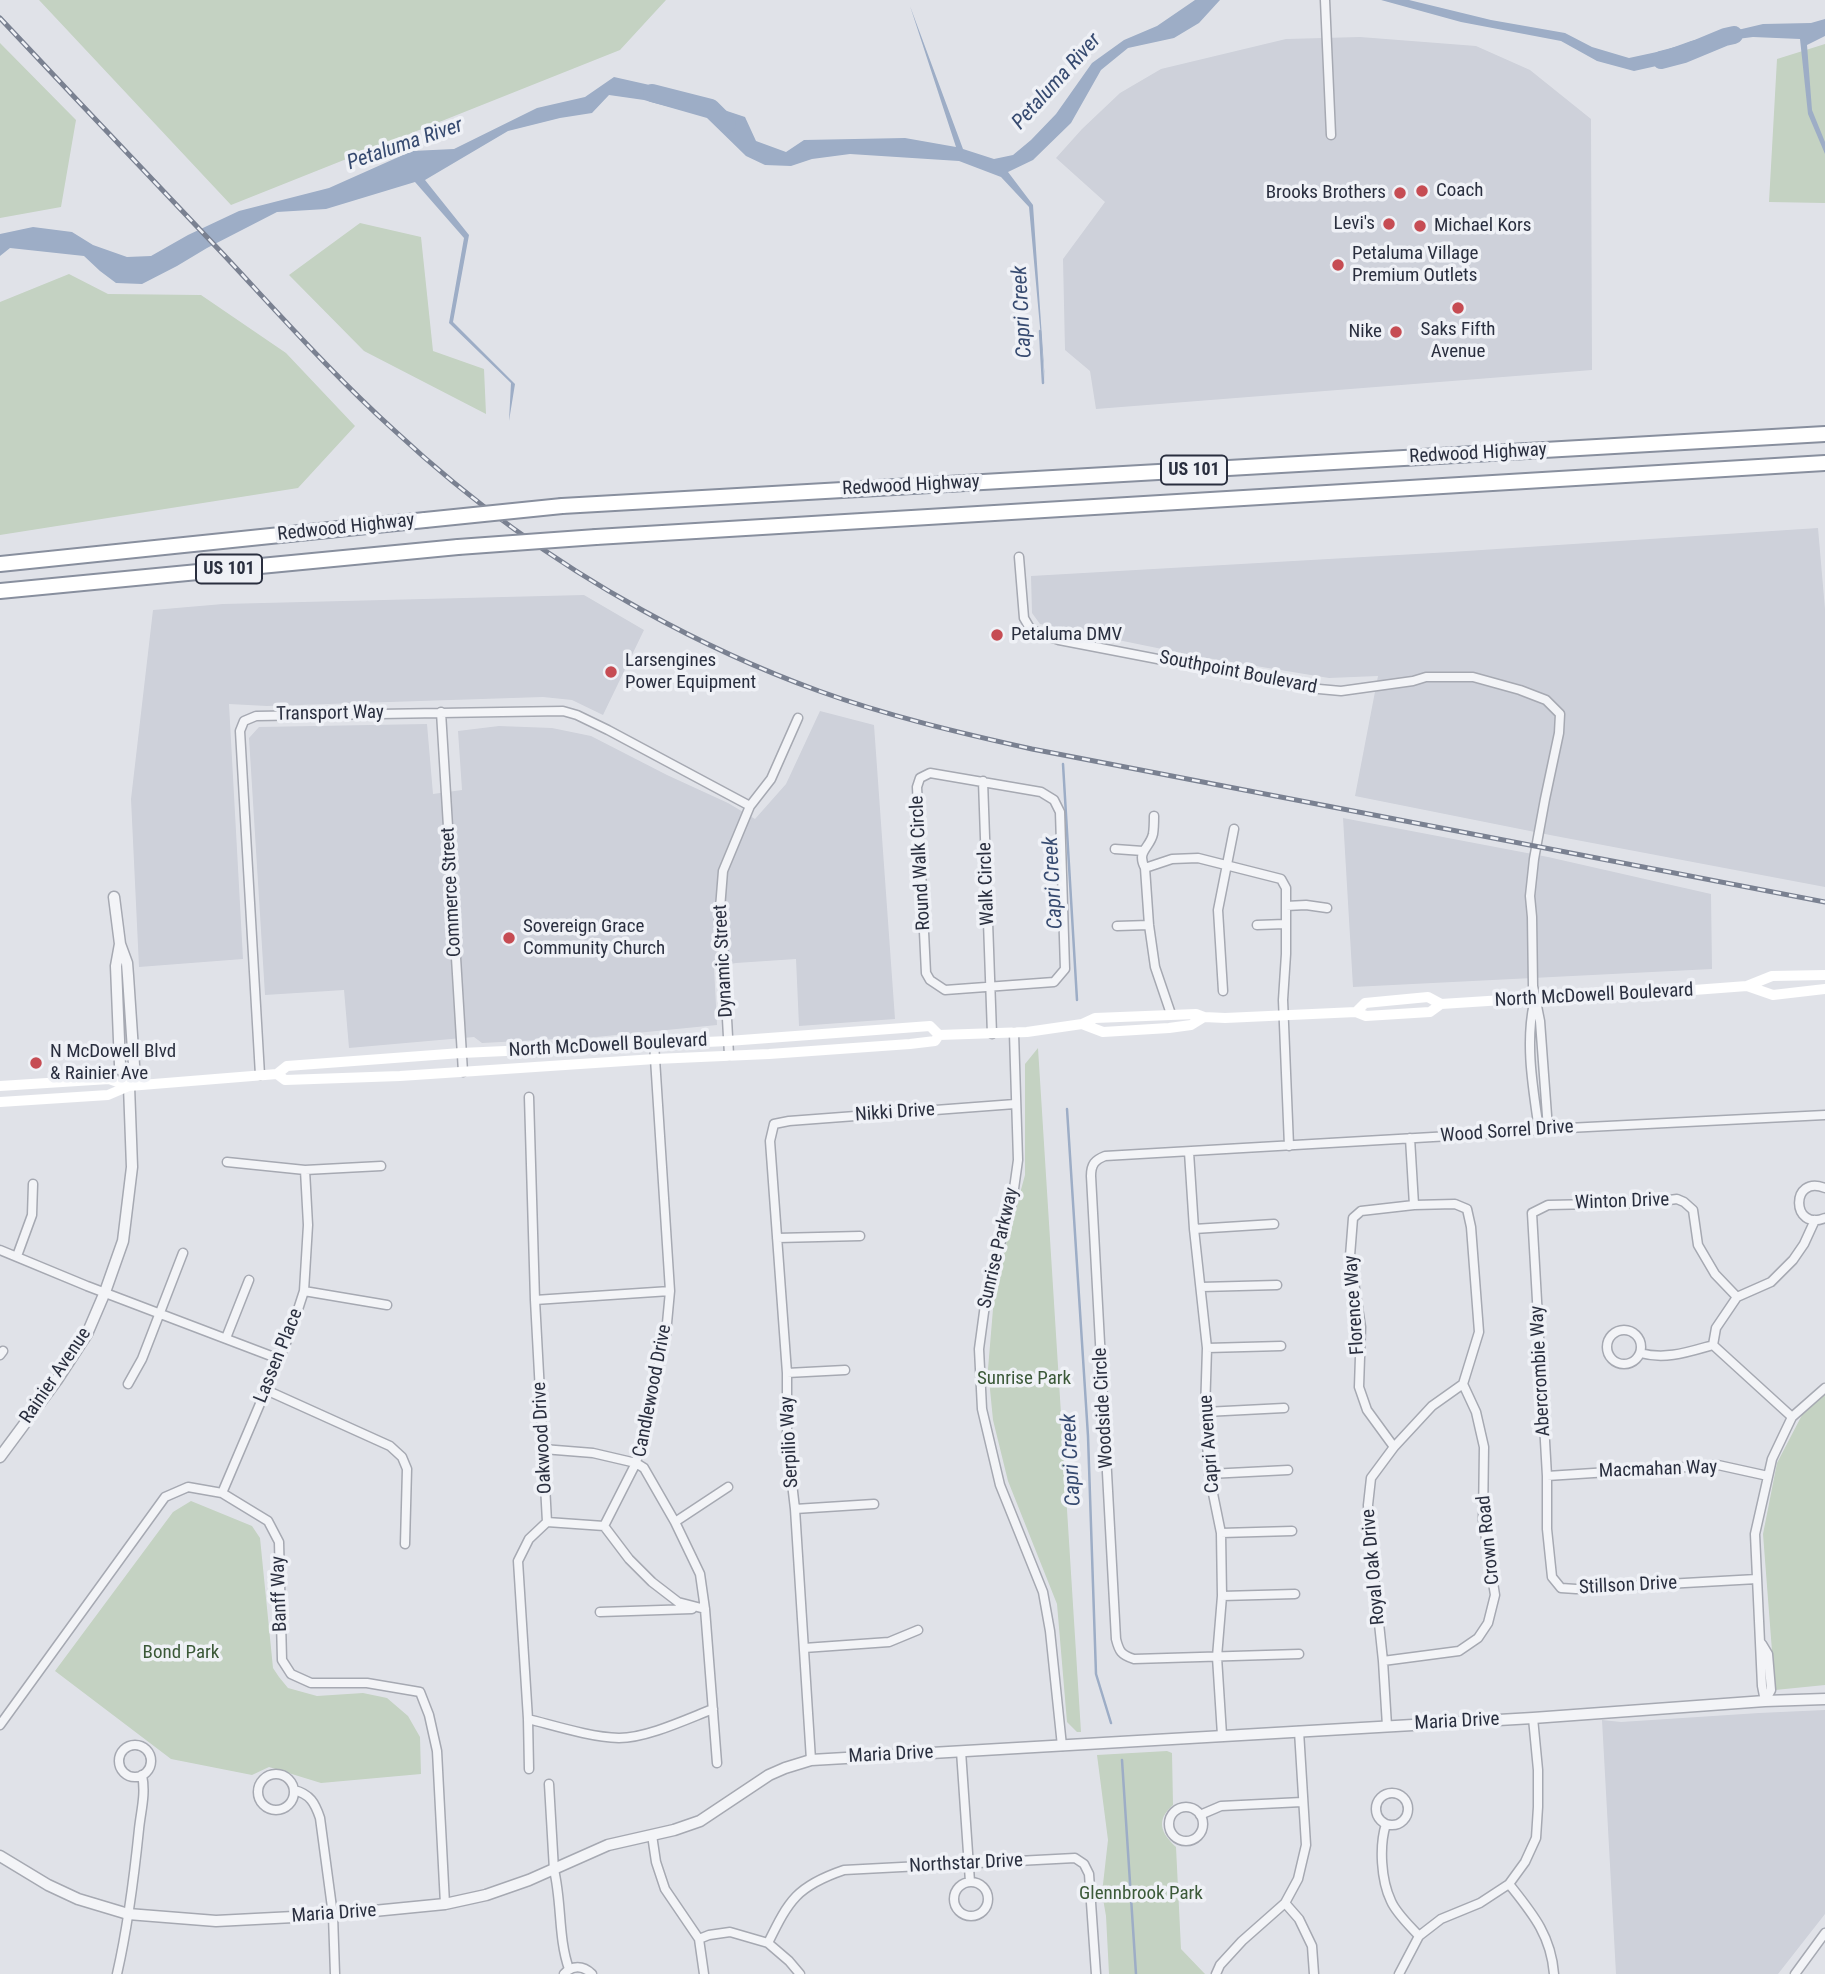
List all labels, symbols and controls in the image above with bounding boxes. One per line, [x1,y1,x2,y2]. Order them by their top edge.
water label: Petaluma River [1007,29,1107,135]
water label: Petaluma River [344,113,466,177]
place label: Coach [1436,180,1483,202]
place label: Brooks Brothers [1266,182,1386,204]
marker: Coach [1414,183,1430,199]
marker: Brooks Brothers [1392,185,1408,201]
place label: Levi's [1333,213,1375,235]
place label: Michael Kors [1434,215,1531,237]
marker: Levi's [1381,216,1397,232]
marker: Michael Kors [1412,218,1428,234]
place label: Petaluma Village Premium Outlets [1352,243,1478,287]
marker: Petaluma Village Premium Outlets [1330,257,1346,273]
water label: Capri Creek [1008,265,1038,359]
marker: Saks Fifth Avenue [1450,300,1466,316]
place label: Saks Fifth Avenue [1421,319,1495,363]
place label: Nike [1349,321,1382,343]
marker: Nike [1388,324,1404,340]
street label: Redwood Highway [1409,439,1547,469]
road number: US 101 [1161,456,1227,484]
street label: Redwood Highway [842,471,980,501]
street label: Redwood Highway [276,509,416,547]
road number: US 101 [196,554,262,584]
place label: Petaluma DMV [1011,624,1122,646]
marker: Petaluma DMV [989,627,1005,643]
street label: Southpoint Boulevard [1157,647,1319,699]
place label: Larsengines Power Equipment [625,650,756,694]
marker: Larsengines Power Equipment [603,664,619,680]
street label: Transport Way [276,702,384,726]
street label: Round Walk Circle [906,795,936,931]
street label: Commerce Street [437,826,467,958]
water label: Capri Creek [1039,836,1069,930]
street label: Walk Circle [974,842,1000,926]
street label: Dynamic Street [710,904,738,1018]
place label: Sovereign Grace Community Church [523,916,665,960]
marker: Sovereign Grace Community Church [501,930,517,946]
street label: North McDowell Boulevard [1494,979,1694,1013]
street label: North McDowell Boulevard [508,1029,708,1063]
place label: N McDowell Blvd & Rainier Ave [50,1041,176,1085]
marker: N McDowell Blvd & Rainier Ave [28,1055,44,1071]
street label: Nikki Drive [854,1099,936,1127]
street label: Wood Sorrel Drive [1440,1116,1574,1148]
street label: Sunrise Parkway [974,1185,1024,1311]
street label: Winton Drive [1574,1189,1670,1215]
street label: Florence Way [1340,1254,1370,1356]
street label: Abercrombie Way [1526,1305,1556,1437]
street label: Lassen Place [250,1306,308,1406]
street label: Candlewood Drive [629,1323,677,1459]
street label: Rainier Avenue [16,1324,96,1428]
street label: Woodside Circle [1089,1347,1119,1469]
park label: Sunrise Park [977,1368,1071,1390]
street label: Oakwood Drive [529,1381,557,1495]
street label: Capri Avenue [1195,1394,1225,1494]
street label: Serpilio Way [776,1395,804,1489]
water label: Capri Creek [1057,1413,1087,1507]
street label: Macmahan Way [1598,1457,1718,1483]
street label: Crown Road [1473,1494,1505,1586]
street label: Royal Oak Drive [1358,1508,1390,1626]
street label: Banff Way [267,1556,293,1632]
street label: Stillson Drive [1578,1572,1678,1600]
park label: Bond Park [143,1642,219,1664]
street label: Maria Drive [1414,1708,1500,1736]
street label: Maria Drive [848,1741,934,1769]
street label: Northstar Drive [909,1850,1023,1878]
park label: Glennbrook Park [1079,1883,1203,1905]
street label: Maria Drive [291,1900,377,1928]

